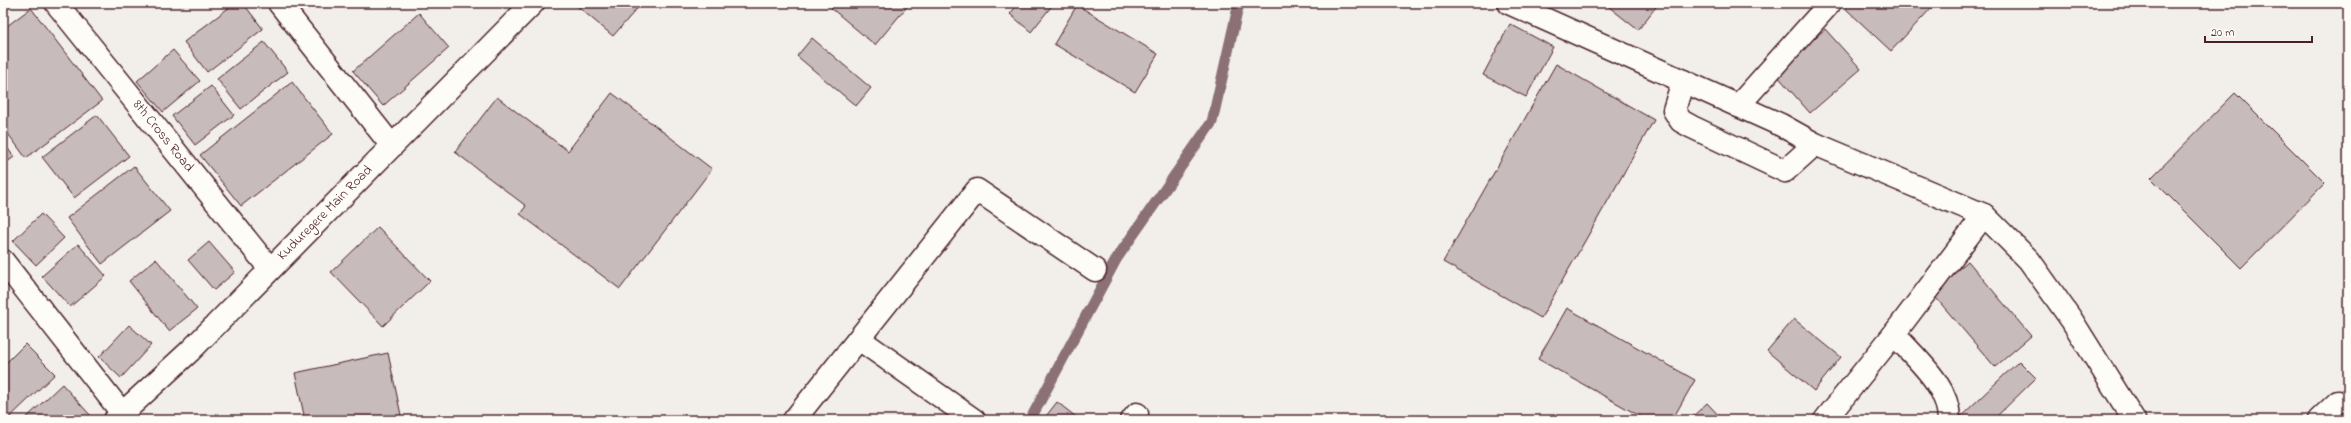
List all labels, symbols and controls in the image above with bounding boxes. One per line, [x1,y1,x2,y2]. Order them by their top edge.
scale bar [2205,18,2312,44]
text: 20 m [2211,24,2234,42]
street label: 8th Cross Road [127,95,199,177]
street label: Kuduregere Main Road [273,160,378,266]

